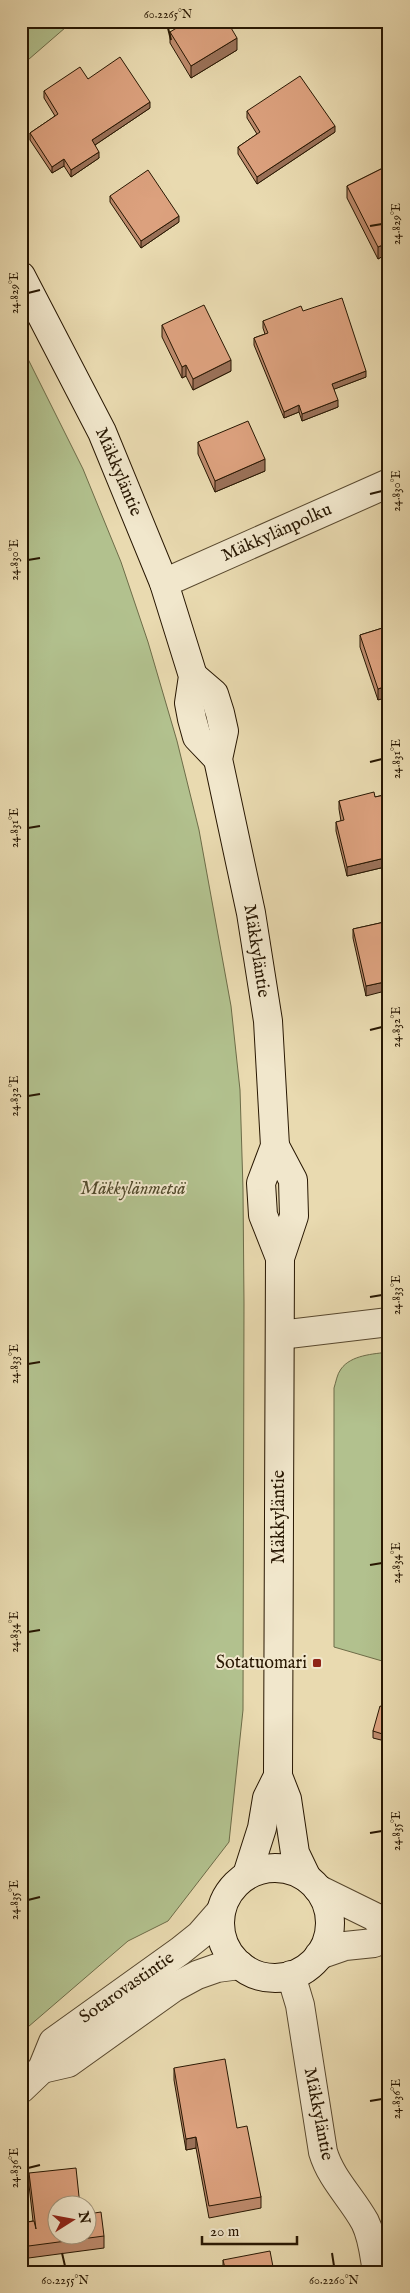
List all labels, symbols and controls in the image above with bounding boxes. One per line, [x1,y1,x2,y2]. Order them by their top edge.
text: 60.2265°N [144,7,193,22]
text: 24.829°E [389,203,404,245]
text: 24.829°E [7,272,22,314]
street label: Mäkkyläntie [89,424,147,520]
text: 24.830°E [389,470,404,512]
street label: Mäkkylänpolku [218,498,336,568]
text: 24.830°E [7,539,22,581]
text: 24.831°E [389,739,404,779]
text: 24.831°E [7,808,22,848]
street label: Mäkkyläntie [237,903,275,999]
text: 24.832°E [389,1006,404,1048]
text: 24.832°E [7,1075,22,1117]
park label: Mäkkylänmetsä [80,1178,187,1201]
text: 24.833°E [389,1275,404,1315]
text: 24.833°E [7,1344,22,1384]
street label: Mäkkyläntie [268,1470,291,1564]
text: 24.834°E [389,1542,404,1584]
text: 24.834°E [7,1611,22,1653]
place label: Sotatuomari [216,1652,307,1675]
marker: Sotatuomari [311,1657,323,1669]
text: 24.835°E [389,1811,404,1851]
text: 24.835°E [7,1880,22,1920]
street label: Sotarovastintie [75,1947,179,2029]
street label: Mäkkyläntie [298,2066,338,2162]
text: 24.836°E [389,2079,404,2119]
text: 24.836°E [7,2148,22,2188]
north arrow [48,2196,98,2246]
text: N [74,2209,94,2225]
scale bar [202,2213,298,2245]
text: 20 m [210,2222,240,2241]
text: 60.2255°N [41,2273,89,2288]
text: 60.2260°N [309,2273,360,2288]

